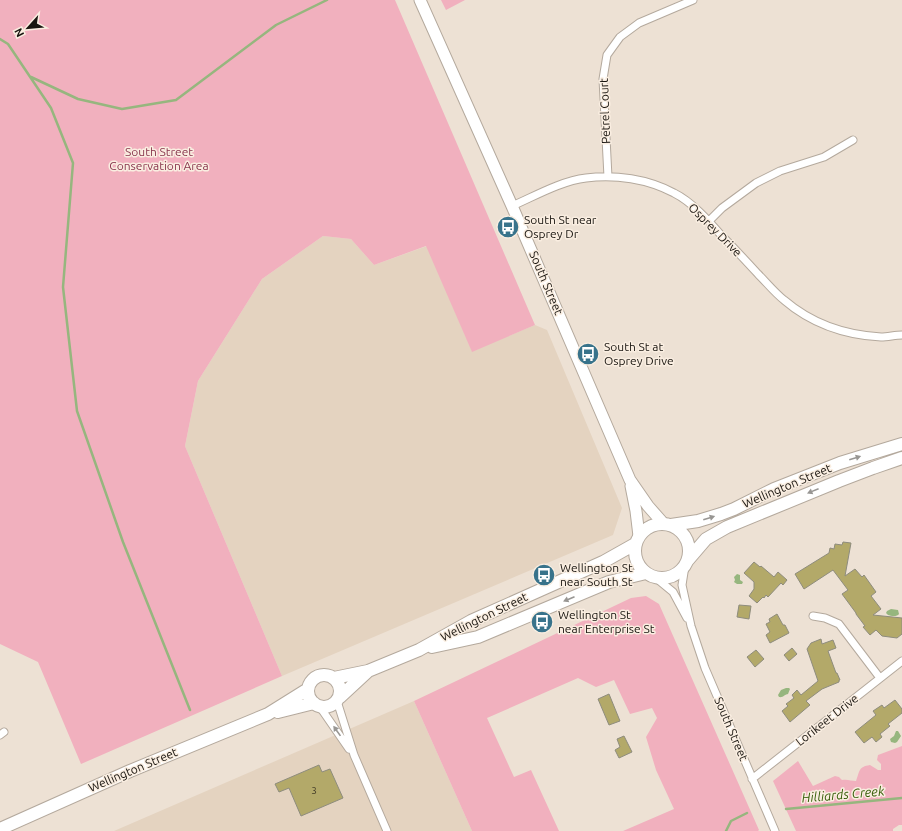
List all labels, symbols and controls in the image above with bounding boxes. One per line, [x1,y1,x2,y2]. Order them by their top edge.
north arrow [8,8,48,48]
text: N [12,26,26,39]
street label: Petrel Court [597,78,612,144]
park label: South Street Conservation Area [109,145,209,172]
street label: Osprey Drive [686,200,745,259]
place label: South St near Osprey Dr [524,213,597,240]
bus stop icon: South St near Osprey Dr [495,214,521,240]
street label: South Street [527,249,566,317]
place label: South St at Osprey Drive [604,340,674,367]
bus stop icon: South St at Osprey Drive [575,341,601,367]
one-way arrow [850,455,862,461]
street label: Wellington Street [740,461,833,510]
one-way arrow [806,489,818,495]
one-way arrow [704,515,716,521]
place label: Wellington St near South St [560,561,633,588]
bus stop icon: Wellington St near South St [531,562,557,588]
street label: Wellington Street [438,590,530,643]
one-way arrow [563,596,575,602]
place label: Wellington St near Enterprise St [558,608,655,635]
bus stop icon: Wellington St near Enterprise St [529,609,555,635]
street label: Lorikeet Drive [793,691,860,748]
street label: South Street [712,695,751,763]
one-way arrow [333,726,341,736]
street label: Wellington Street [86,745,179,794]
water label: Hilliards Creek [801,783,885,805]
house number: 3 [311,785,317,796]

